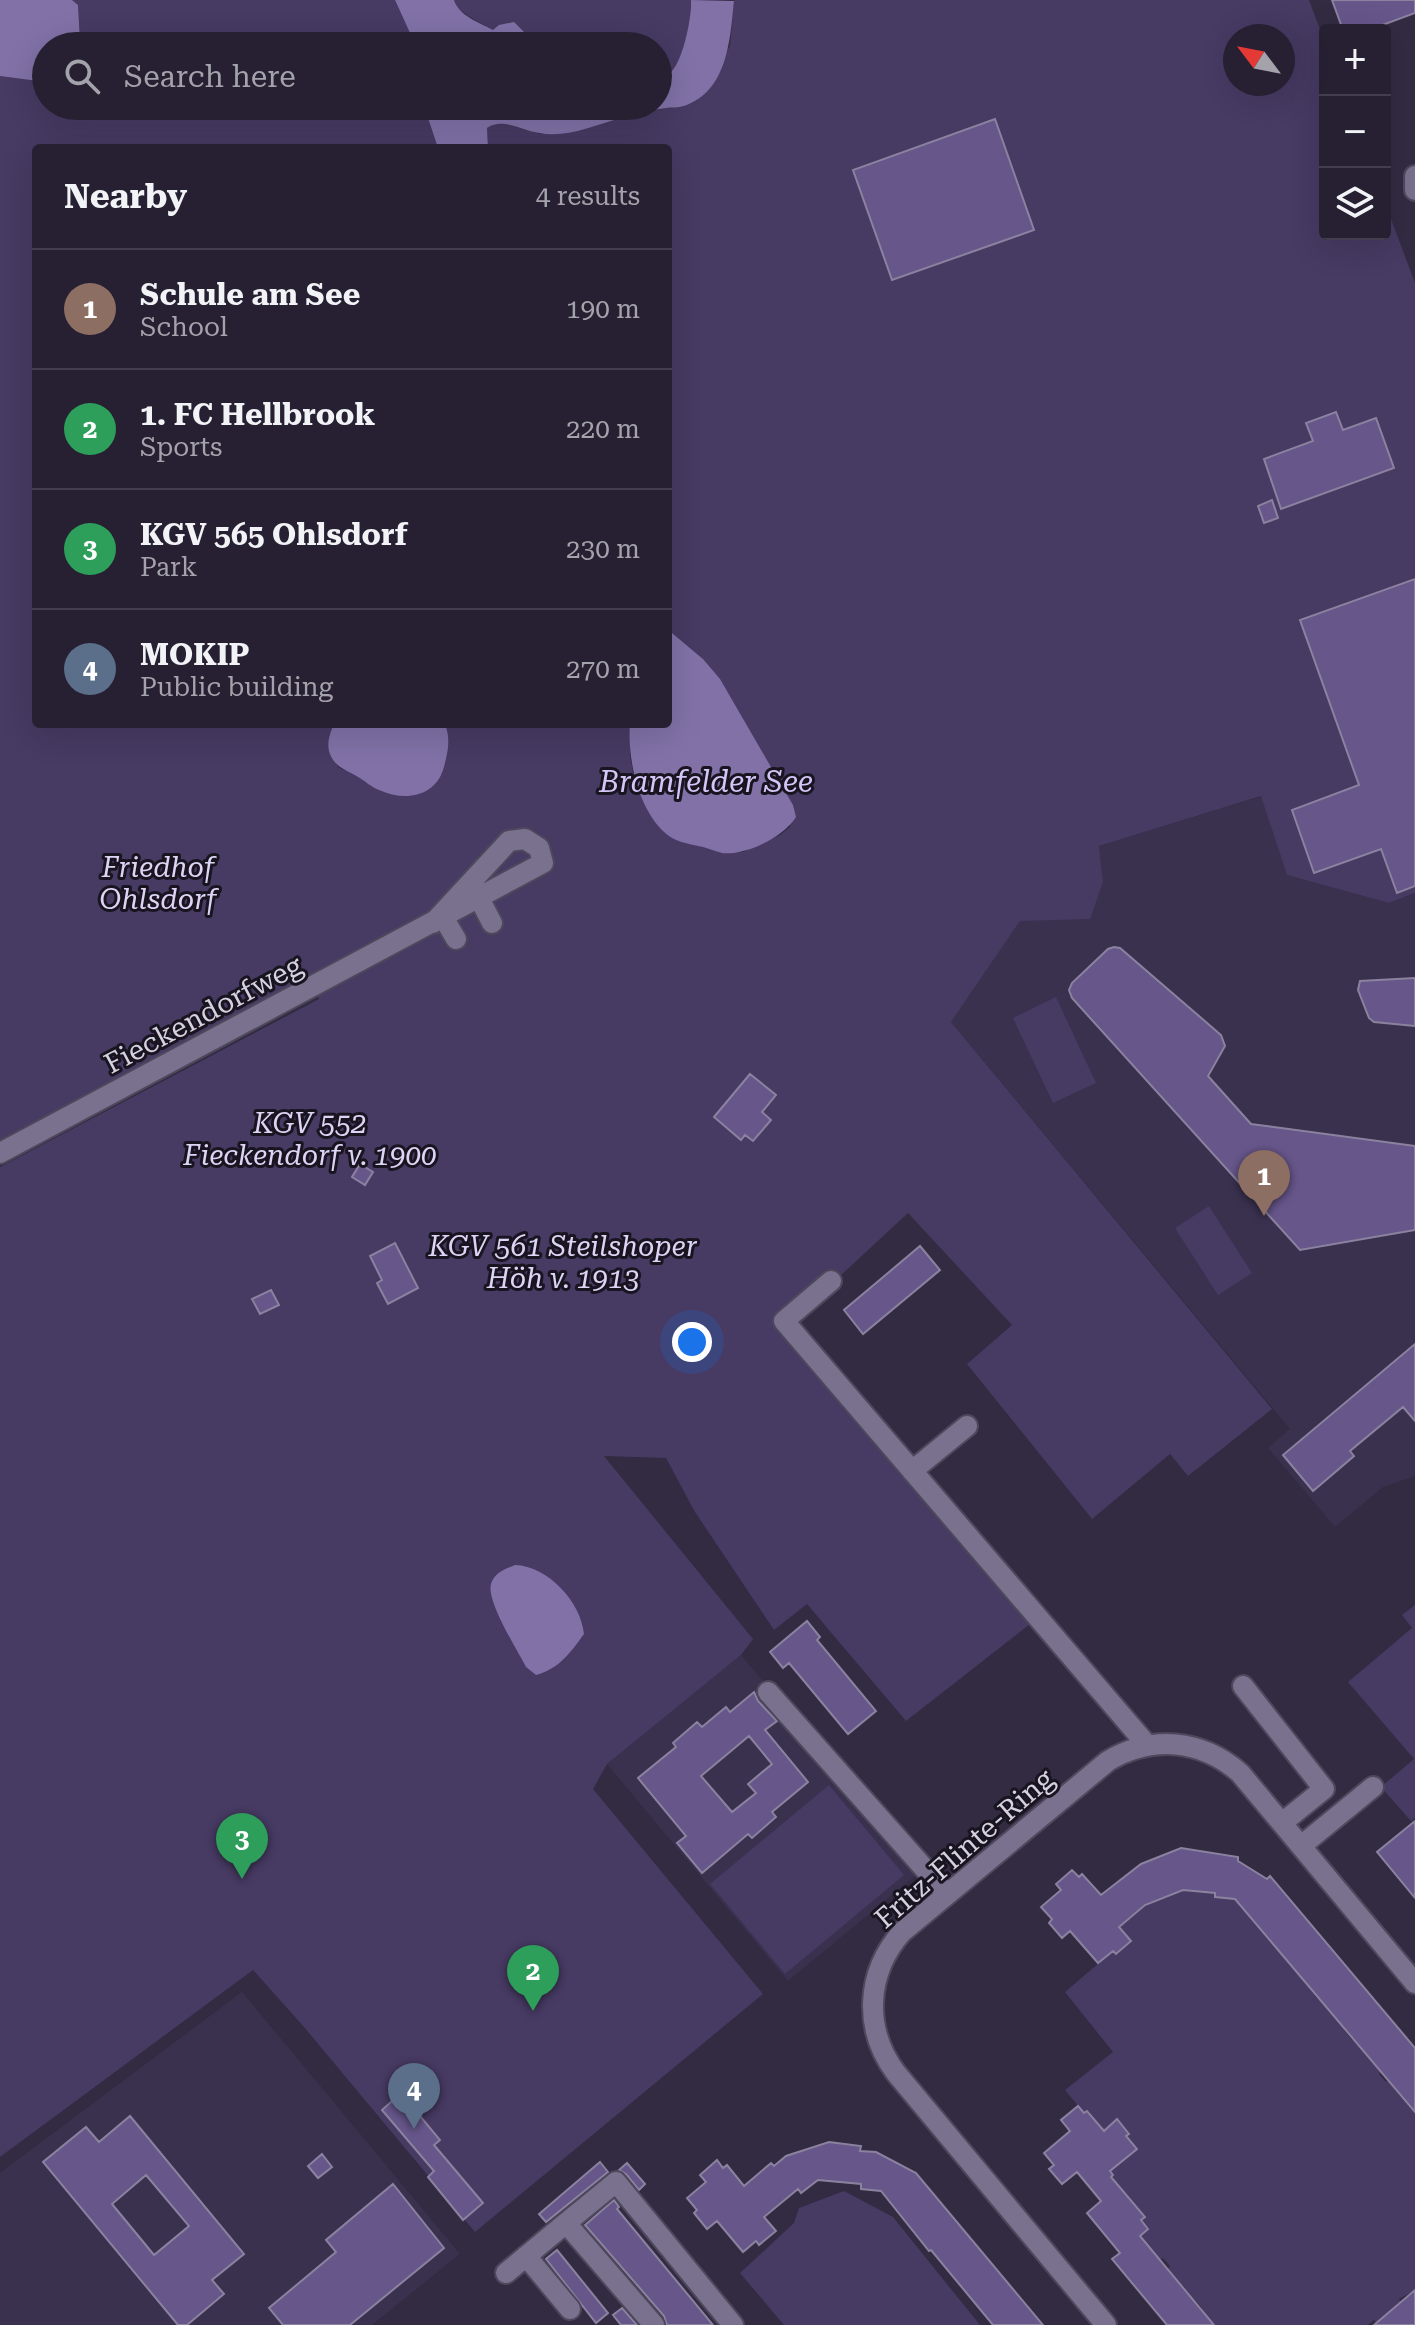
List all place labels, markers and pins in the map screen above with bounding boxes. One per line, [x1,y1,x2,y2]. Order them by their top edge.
pin: 1 [1238,1150,1290,1216]
pin: 3 [216,1813,268,1879]
pin: 2 [507,1945,559,2011]
pin: 4 [388,2063,440,2129]

